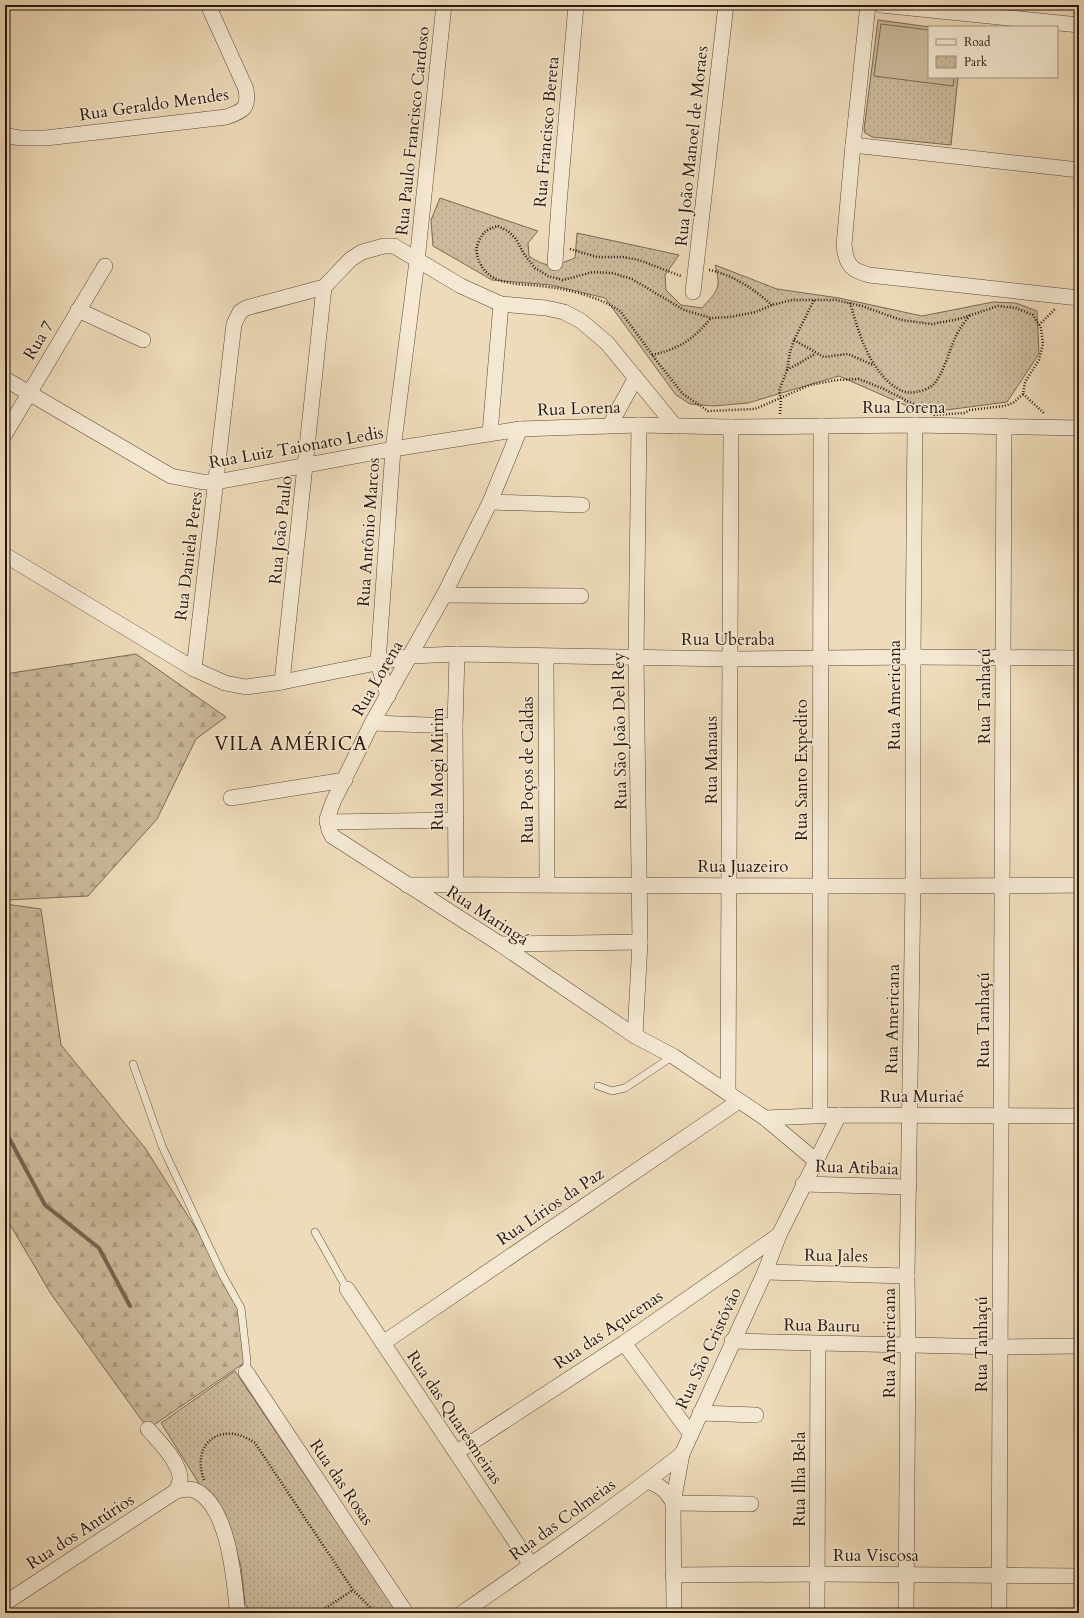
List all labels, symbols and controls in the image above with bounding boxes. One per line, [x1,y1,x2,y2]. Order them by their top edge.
street label: Rua Paulo Francisco Cardoso [390,25,435,237]
legend [928,26,1058,78]
text: Road [964,34,991,50]
street label: Rua João Manoel de Moraes [670,44,713,247]
text: Park [964,54,988,70]
street label: Rua Francisco Bereta [528,55,565,209]
street label: Rua Geraldo Mendes [78,83,231,126]
street label: Rua 7 [18,316,59,364]
street label: Rua Lorena [537,396,622,421]
street label: Rua Lorena [862,396,946,419]
street label: Rua Luiz Taionato Ledis [207,421,386,474]
street label: Rua Antônio Marcos [352,456,385,608]
street label: Rua João Paulo [263,474,298,586]
street label: Rua Daniela Peres [169,490,208,622]
street label: Rua Uberaba [681,628,776,651]
street label: Rua Lorena [347,636,409,720]
street label: Rua Americana [883,639,906,750]
street label: Rua Tanhaçú [973,648,996,744]
street label: Rua São João Del Rey [607,652,632,810]
street label: Rua Poços de Caldas [516,696,539,844]
street label: Rua Santo Expedito [790,699,813,841]
street label: Rua Mogi Mirim [426,707,449,831]
street label: Rua Manaus [700,715,723,804]
district label: VILA AMÉRICA [214,731,368,757]
street label: Rua Juazeiro [698,855,788,878]
street label: Rua Maringá [442,880,534,951]
street label: Rua Americana [880,963,905,1074]
street label: Rua Tanhaçú [972,972,995,1068]
street label: Rua Muriaé [880,1085,964,1108]
street label: Rua Atibaia [815,1155,900,1180]
street label: Rua Lírios da Paz [492,1162,609,1251]
street label: Rua Jales [804,1243,868,1268]
street label: Rua São Cristóvão [670,1283,747,1413]
street label: Rua das Açucenas [549,1284,668,1374]
street label: Rua Americana [878,1287,901,1398]
street label: Rua Tanhaçú [970,1296,993,1392]
street label: Rua Bauru [783,1313,861,1338]
street label: Rua das Quaresmeiras [401,1346,508,1489]
street label: Rua Ilha Bela [788,1431,811,1527]
street label: Rua das Rosas [304,1435,379,1530]
street label: Rua das Colmeias [505,1473,620,1566]
street label: Rua dos Antúrios [22,1488,139,1575]
street label: Rua Viscosa [833,1544,920,1567]

